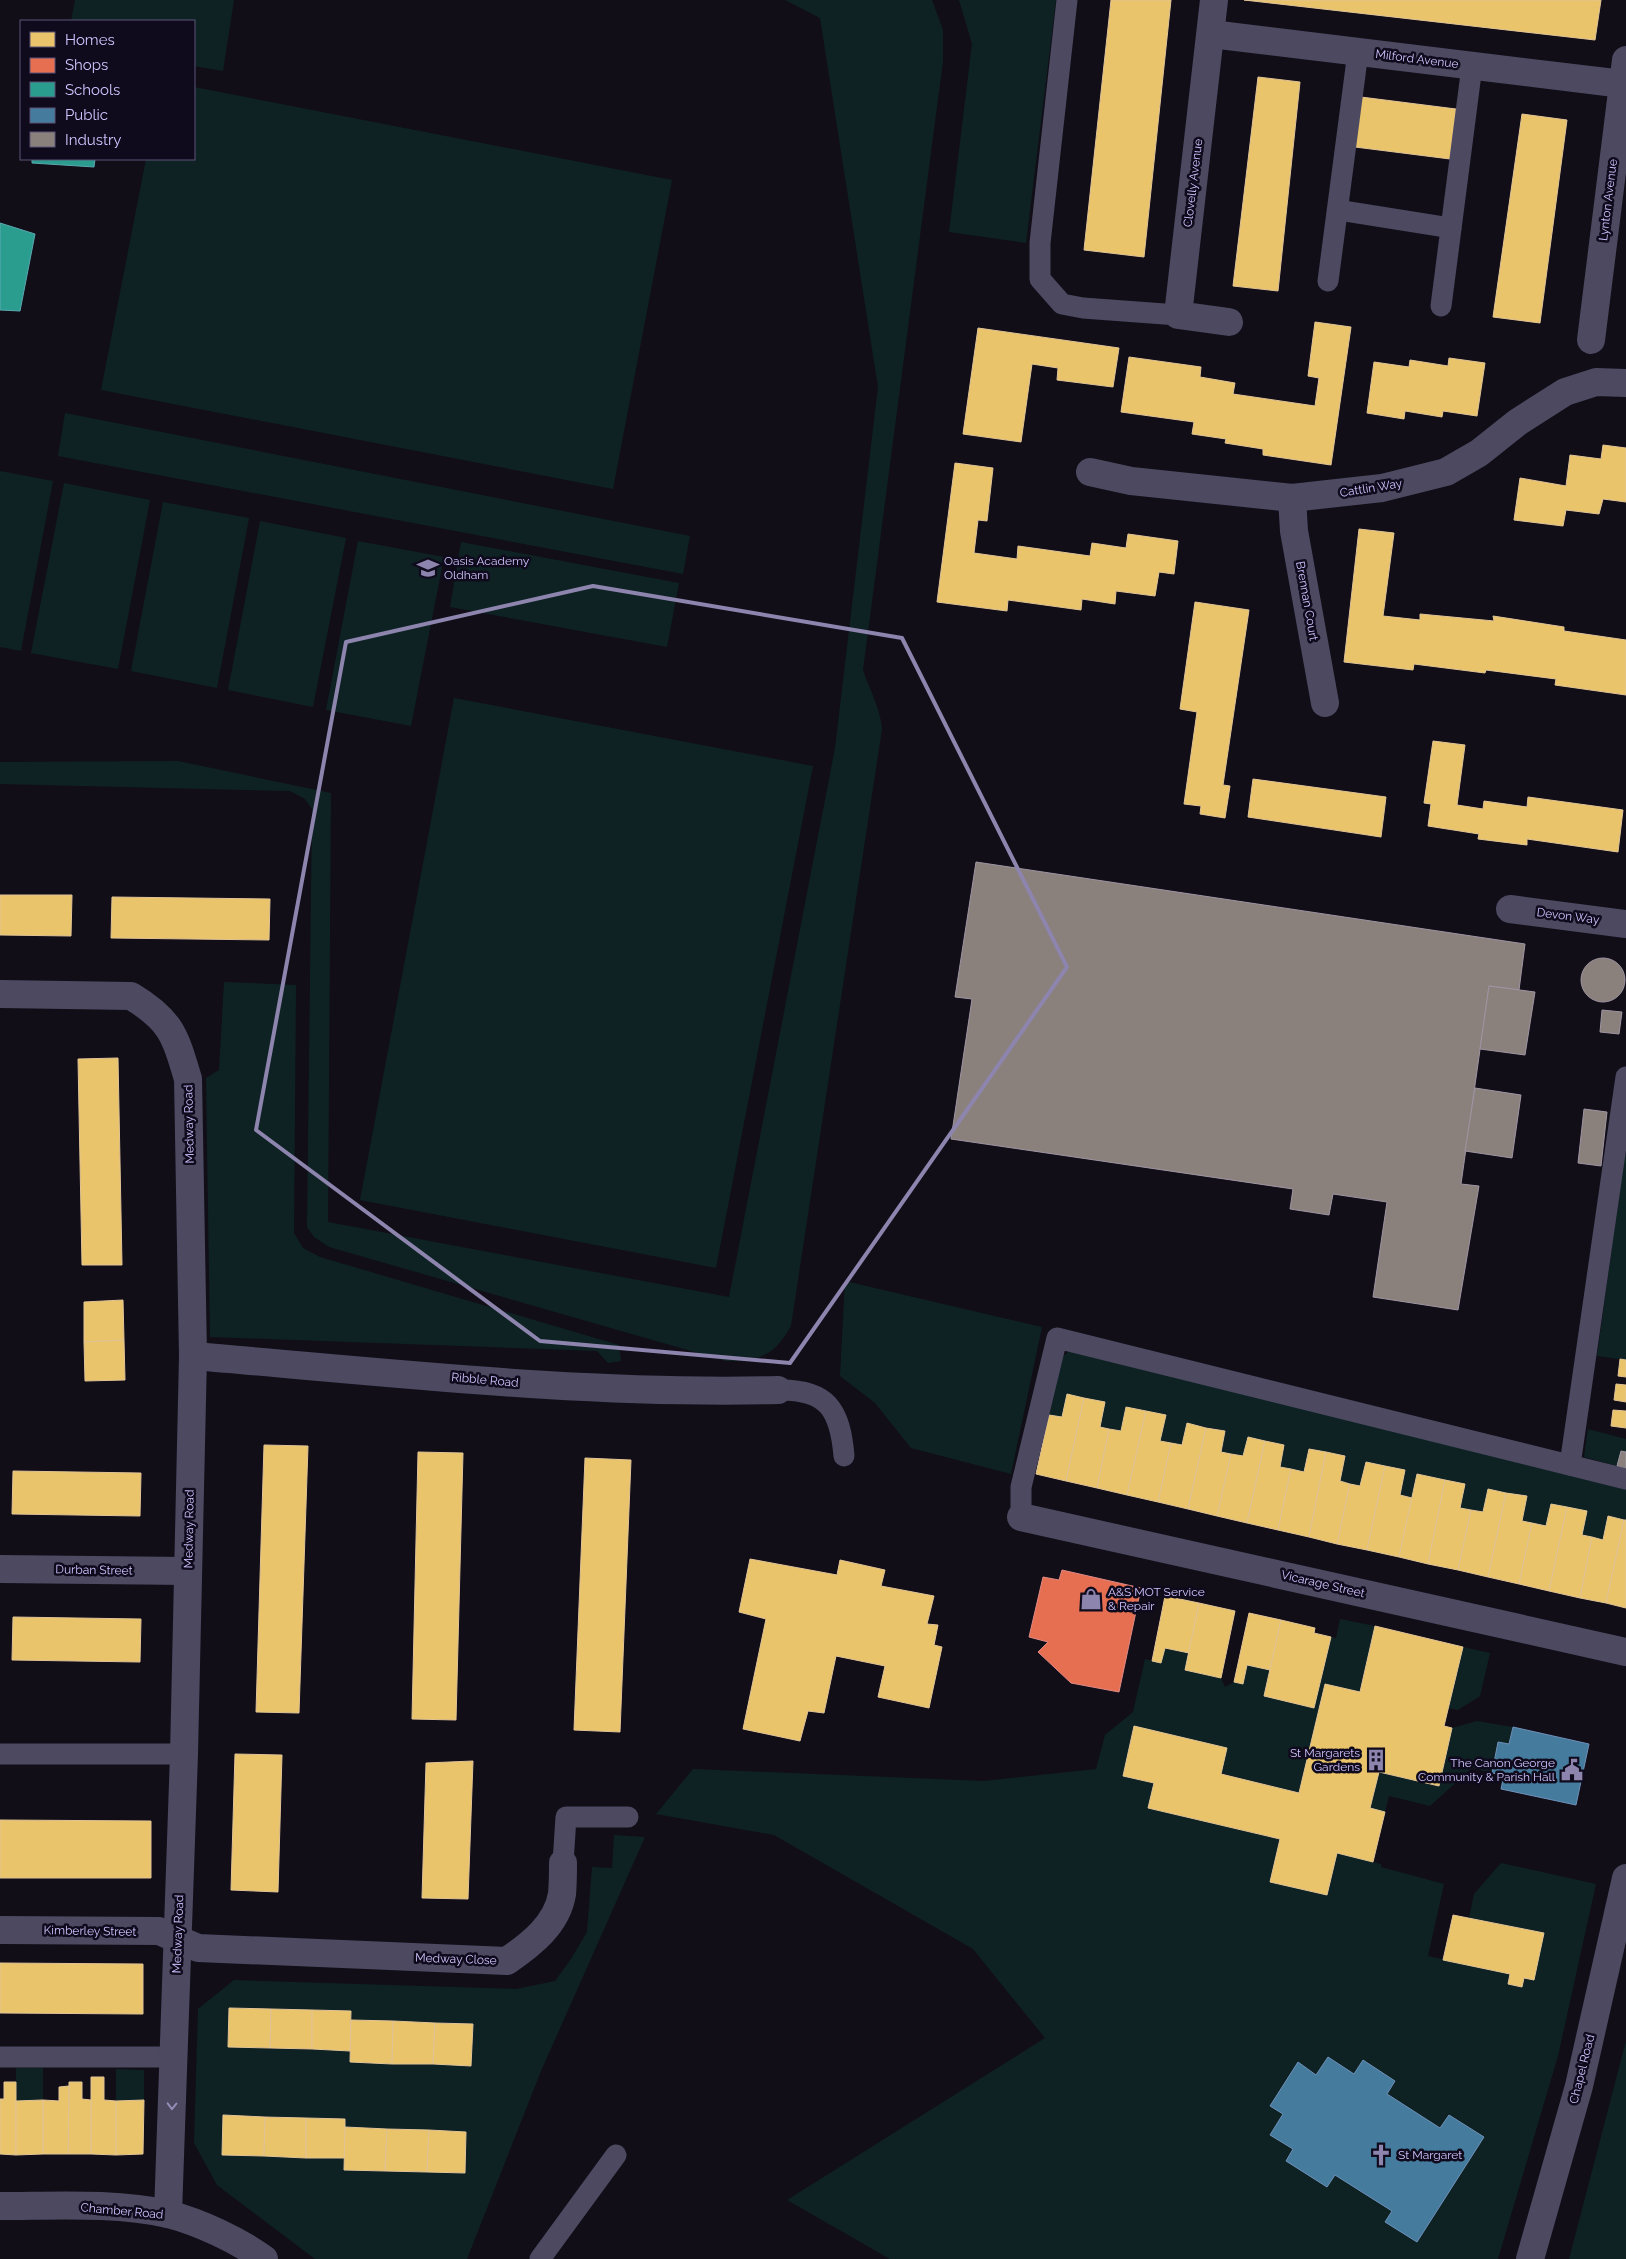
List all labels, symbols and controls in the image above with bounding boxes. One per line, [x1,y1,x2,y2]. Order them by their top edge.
legend [20,20,195,160]
text: Homes [65,31,115,49]
street label: Milford Avenue [1375,47,1459,71]
text: Shops [65,56,108,74]
text: Schools [65,81,120,99]
text: Public [65,106,108,124]
text: Industry [65,131,121,149]
street label: Clovelly Avenue [1181,138,1205,228]
street label: Lynton Avenue [1596,158,1620,242]
street label: Cattlin Way [1339,476,1404,500]
place label: Oasis Academy Oldham [444,554,530,582]
school or university icon: Oasis Academy Oldham [415,555,441,581]
street label: Brennan Court [1293,560,1321,642]
street label: Devon Way [1536,905,1601,927]
street label: Medway Road [181,1084,197,1164]
street label: Ribble Road [451,1370,519,1390]
street label: Medway Road [181,1489,197,1569]
street label: Durban Street [55,1562,133,1578]
street label: Vicarage Street [1280,1568,1366,1600]
place label: A&S MOT Service & Repair [1108,1585,1205,1613]
shop icon: A&S MOT Service & Repair [1078,1586,1104,1612]
place label: St Margarets Gardens [1290,1746,1360,1774]
building icon: St Margarets Gardens [1363,1747,1389,1773]
place label: The Canon George Community & Parish Hall [1418,1756,1556,1784]
public building icon: The Canon George Community & Parish Hall [1559,1757,1585,1783]
street label: Medway Road [170,1894,186,1974]
street label: Kimberley Street [44,1923,136,1939]
street label: Medway Close [415,1951,497,1967]
street label: Chapel Road [1567,2033,1597,2105]
one-way arrow [167,2102,177,2110]
church icon: St Margaret [1368,2142,1394,2168]
place label: St Margaret [1398,2148,1462,2162]
street label: Chamber Road [80,2200,164,2222]

